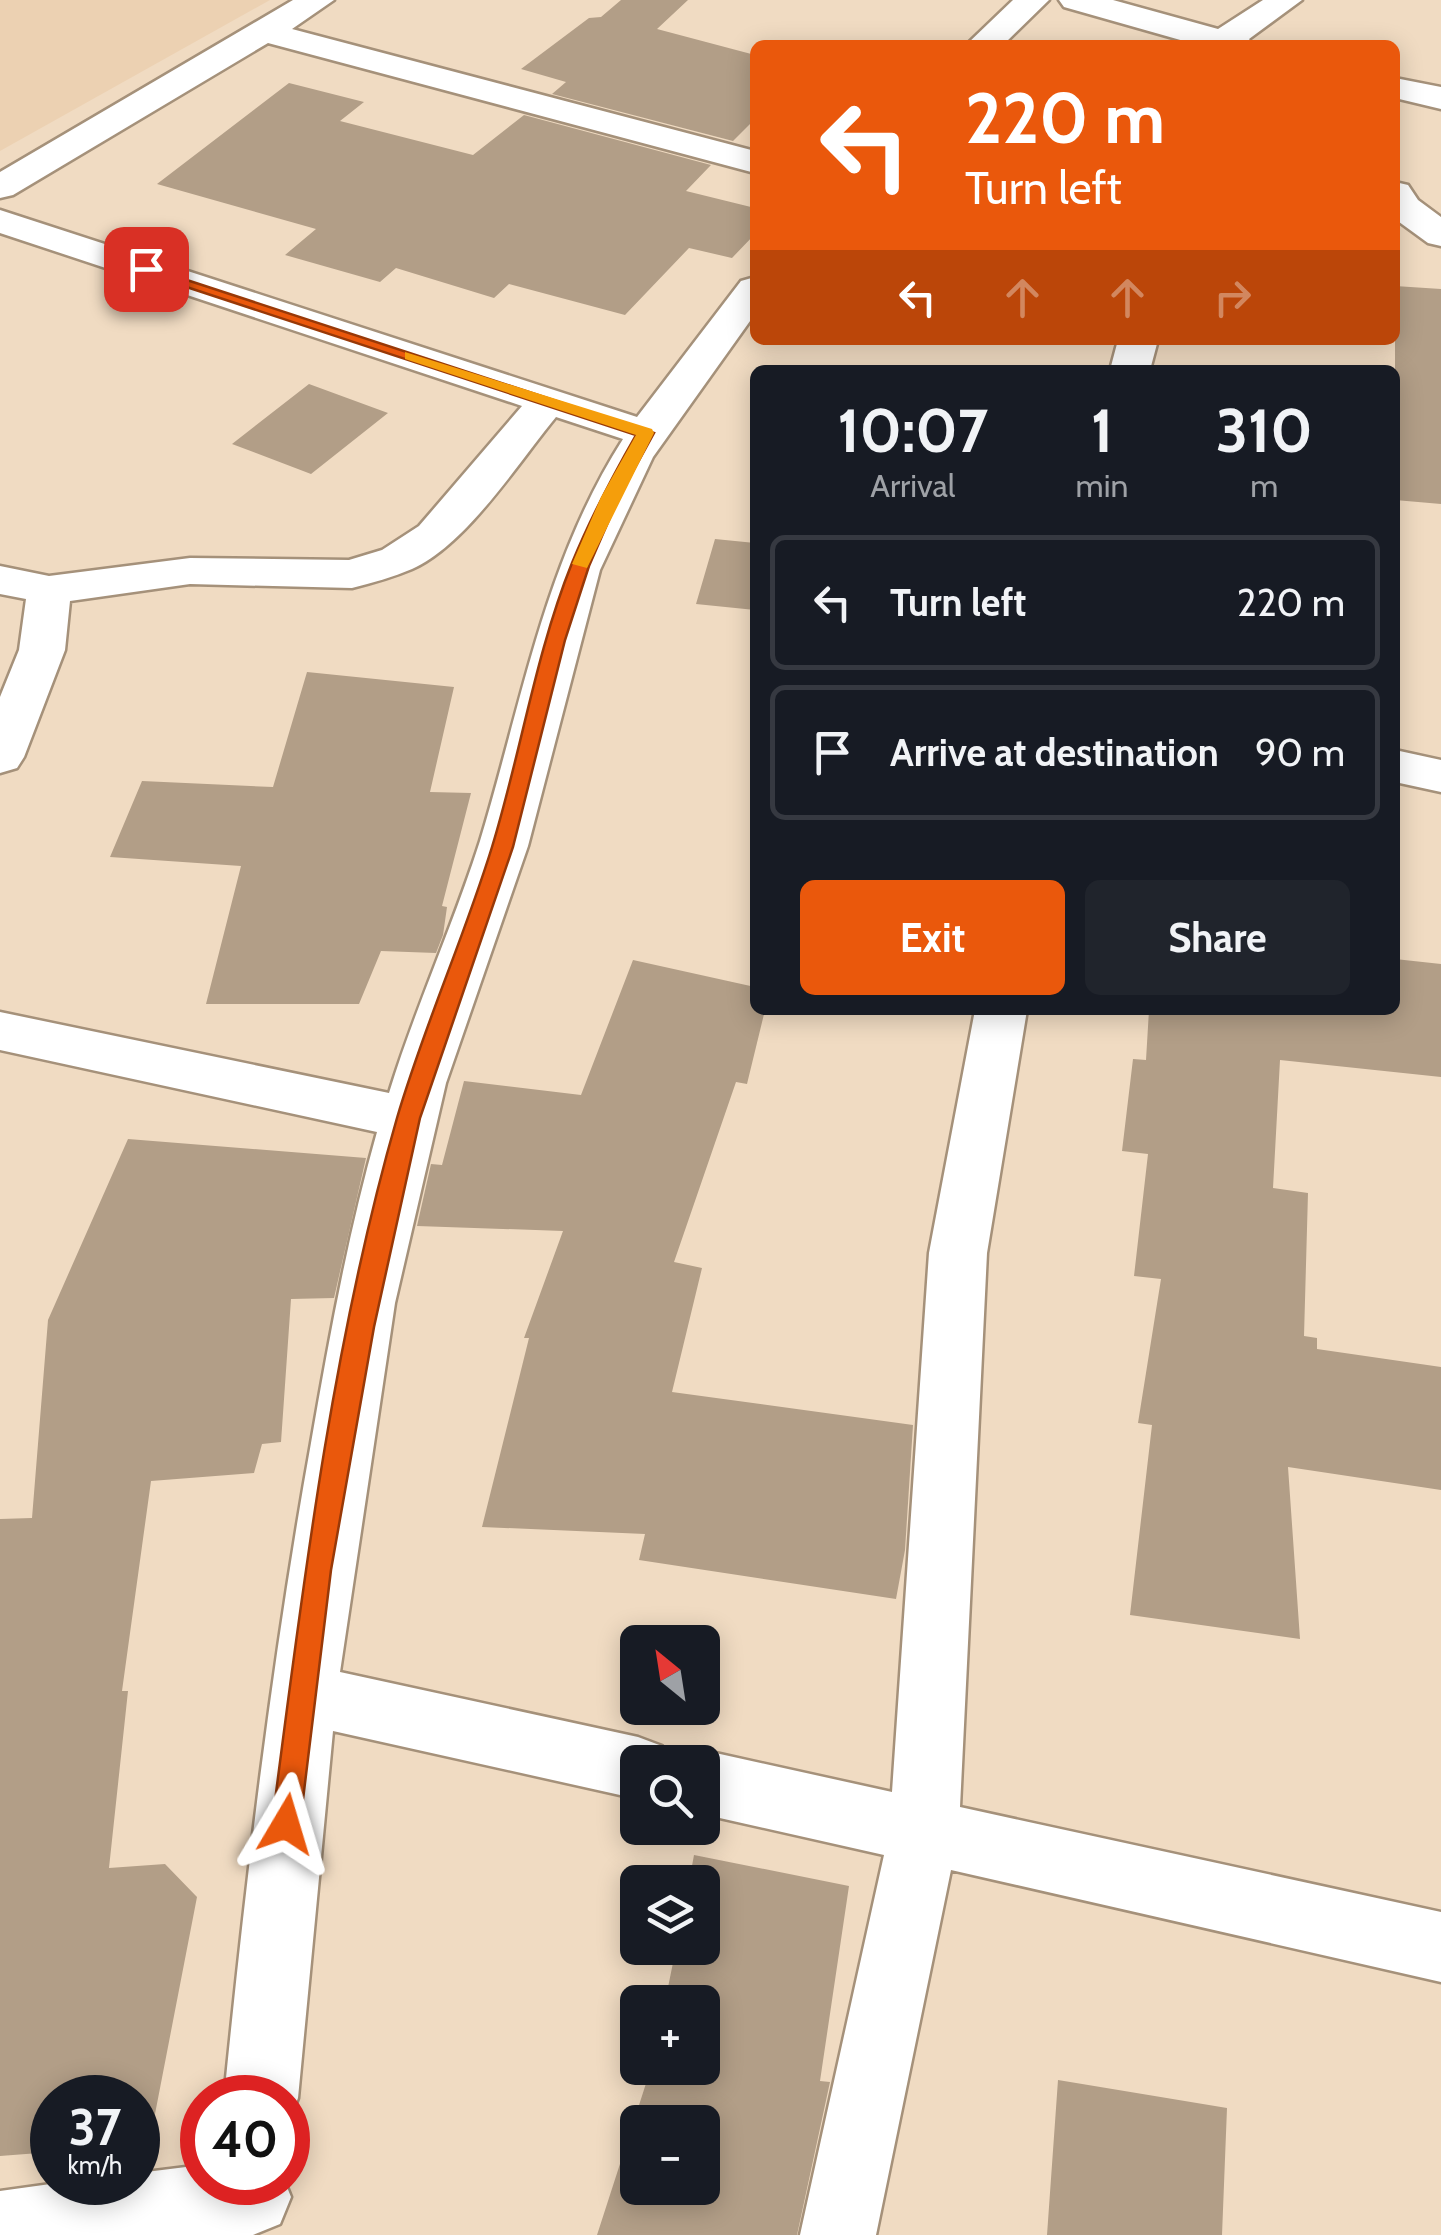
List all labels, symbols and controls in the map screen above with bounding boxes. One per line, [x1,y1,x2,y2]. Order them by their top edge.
text: 220 m [965,75,1165,161]
icon: left [800,80,930,210]
text: Turn left [965,161,1122,215]
pin [104,227,189,312]
icon: arrive [119,242,174,297]
icon: left [890,270,945,325]
icon: ahead [995,270,1050,325]
icon: ahead [1100,270,1155,325]
icon: right [1205,270,1260,325]
text: 10:07 [837,394,988,467]
text: 1 [1091,394,1113,467]
text: 310 [1216,394,1313,467]
text: Arrival [870,466,955,505]
text: min [1076,466,1128,505]
text: m [1250,466,1278,505]
icon: left [805,575,860,630]
text: Turn left [890,579,1026,626]
text: 220 m [1237,579,1345,626]
icon: arrive [805,725,860,780]
text: Arrive at destination [890,729,1219,776]
text: 90 m [1255,729,1345,776]
button: Exit [800,880,1065,995]
button: Share [1085,880,1350,995]
north arrow [620,1625,720,1725]
map controls [620,1625,720,2205]
button: search [620,1745,720,1845]
position arrow [234,1772,338,1876]
button: layers [620,1865,720,1965]
button: + [620,1985,720,2085]
speed limit sign: 40 [180,2075,310,2205]
text: 37 [69,2097,121,2158]
button: − [620,2105,720,2205]
text: km/h [68,2150,122,2180]

